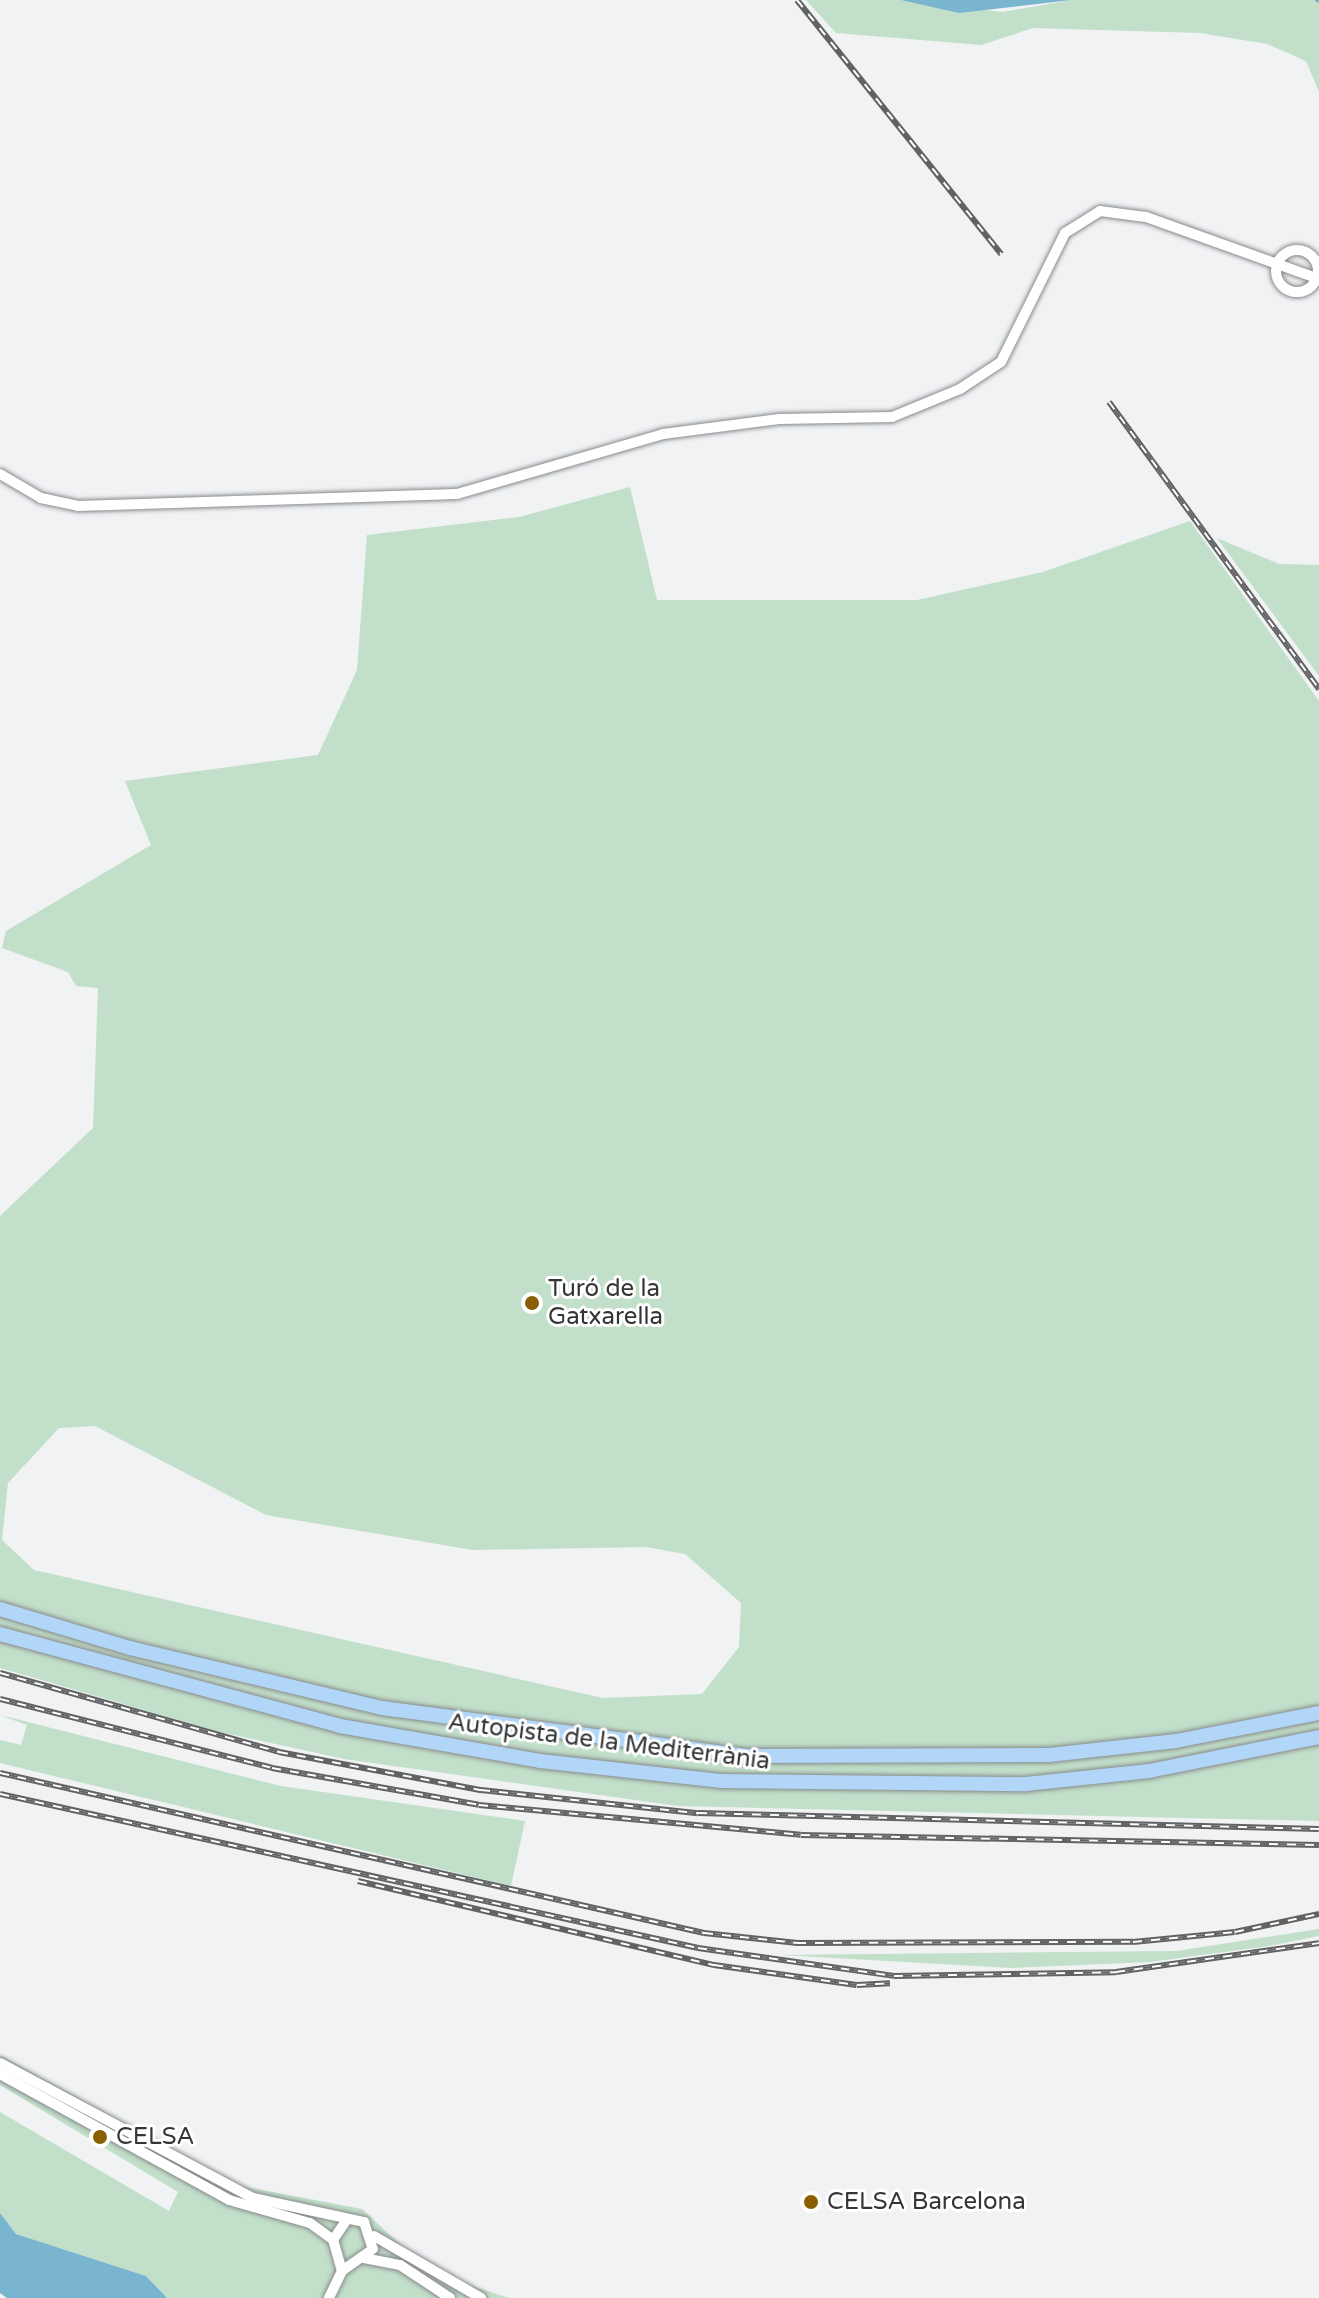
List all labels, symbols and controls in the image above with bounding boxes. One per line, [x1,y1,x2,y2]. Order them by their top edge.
place label: Turó de la Gatxarella [548,1275,663,1331]
marker: Turó de la Gatxarella [523,1294,541,1312]
street label: Autopista de la Mediterrània [446,1708,772,1776]
place label: CELSA [116,2123,195,2151]
marker: CELSA [91,2128,109,2146]
place label: CELSA Barcelona [827,2188,1026,2216]
marker: CELSA Barcelona [802,2193,820,2211]

